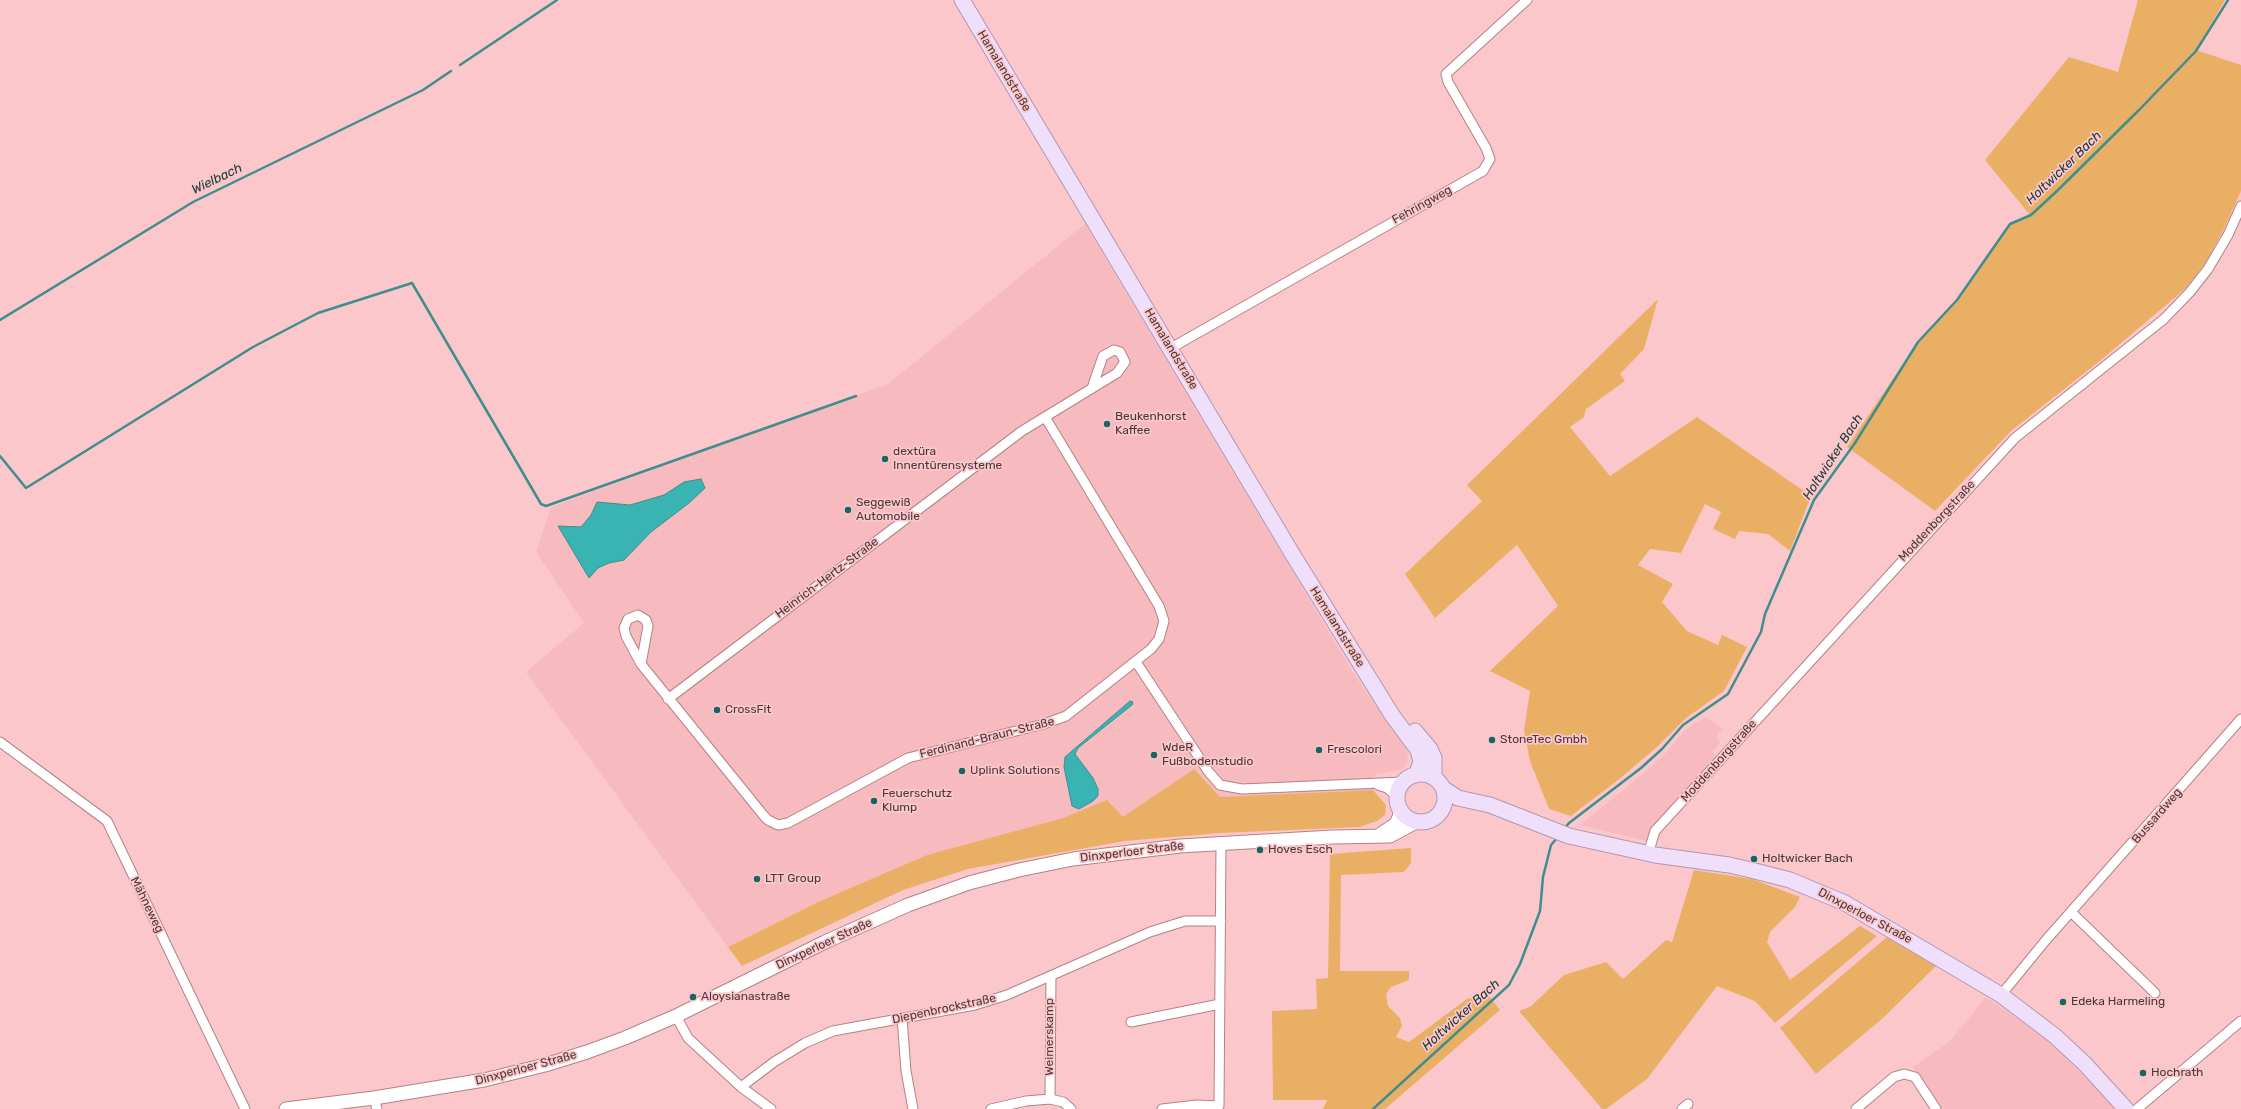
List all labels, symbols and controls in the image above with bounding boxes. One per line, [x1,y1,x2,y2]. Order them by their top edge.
street label: Hamalandstraße [974,28,1034,114]
water label: Holtwicker Bach [2023,128,2105,208]
water label: Wielbach [189,160,245,198]
street label: Fehringweg [1390,183,1454,227]
street label: Hamalandstraße [1141,306,1201,392]
place label: Beukenhorst Kaffee [1115,410,1186,438]
water label: Holtwicker Bach [1800,411,1866,503]
marker: Beukenhorst Kaffee [1102,419,1112,429]
place label: dextüra Innentürensysteme [893,445,1002,473]
marker: dextüra Innentürensysteme [880,454,890,464]
street label: Moddenborgstraße [1896,477,1978,565]
place label: Seggewiß Automobile [856,496,920,524]
marker: Seggewiß Automobile [843,505,853,515]
street label: Heinrich-Hertz-Straße [773,534,881,622]
street label: Hamalandstraße [1306,584,1368,670]
place label: CrossFit [725,703,771,717]
marker: CrossFit [712,705,722,715]
street label: Ferdinand-Braun-Straße [918,714,1056,762]
street label: Moddenborgstraße [1678,717,1760,805]
place label: StoneTec Gmbh [1500,733,1587,747]
marker: StoneTec Gmbh [1487,735,1497,745]
place label: WdeR Fußbodenstudio [1162,741,1253,769]
place label: Frescolori [1327,743,1382,757]
marker: Frescolori [1314,745,1324,755]
marker: WdeR Fußbodenstudio [1149,750,1159,760]
place label: Uplink Solutions [970,764,1060,778]
marker: Uplink Solutions [957,766,967,776]
street label: Bussardweg [2129,785,2185,847]
place label: Feuerschutz Klump [882,787,952,815]
marker: Feuerschutz Klump [869,796,879,806]
street label: Dinxperloer Straße [1079,838,1185,866]
place label: Hoves Esch [1268,843,1333,857]
marker: Hoves Esch [1255,845,1265,855]
place label: Holtwicker Bach [1762,852,1853,866]
marker: Holtwicker Bach [1749,854,1759,864]
place label: LTT Group [765,872,821,886]
marker: LTT Group [752,874,762,884]
street label: Mähneweg [127,875,167,935]
street label: Dinxperloer Straße [1816,885,1914,947]
street label: Dinxperloer Straße [774,915,874,973]
water label: Holtwicker Bach [1419,976,1503,1054]
place label: Aloysianastraße [701,990,790,1004]
street label: Diepenbrockstraße [891,991,997,1027]
marker: Aloysianastraße [688,992,698,1002]
place label: Edeka Harmeling [2071,995,2165,1009]
marker: Edeka Harmeling [2058,997,2068,1007]
street label: Weimerskamp [1043,998,1057,1076]
street label: Dinxperloer Straße [474,1048,578,1088]
place label: Hochrath [2151,1066,2203,1080]
marker: Hochrath [2138,1068,2148,1078]

